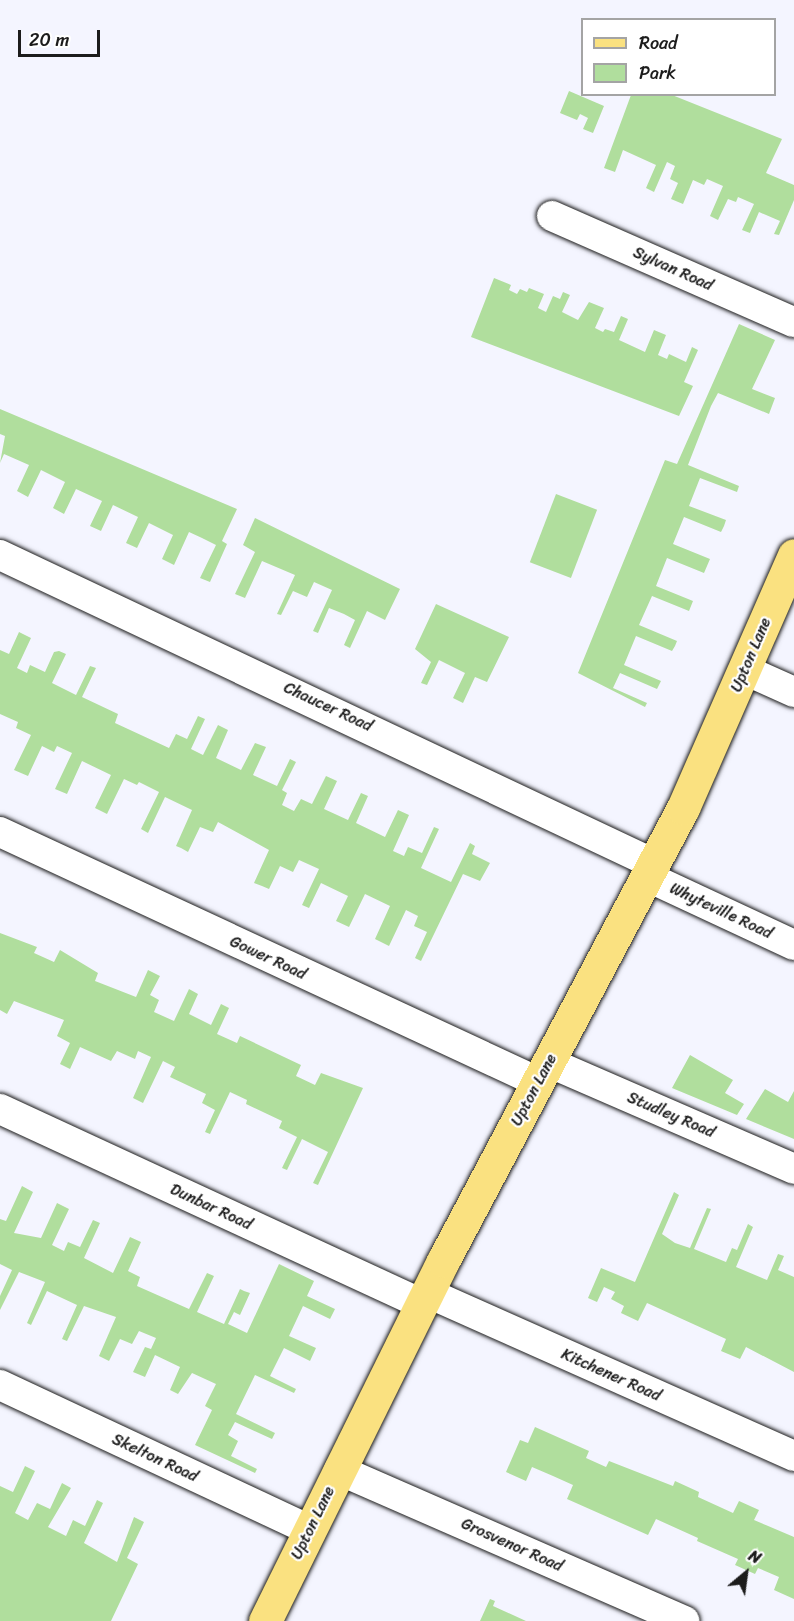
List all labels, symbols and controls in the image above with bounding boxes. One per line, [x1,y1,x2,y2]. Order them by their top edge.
scale bar [21,18,104,56]
legend [581,18,776,96]
text: 20 m [29,24,69,56]
text: Road [639,27,678,59]
text: Park [639,57,676,89]
street label: Sylvan Road [630,243,716,295]
street label: Upton Lane [727,615,775,695]
street label: Chaucer Road [281,678,375,736]
street label: Whyteville Road [667,879,775,943]
street label: Gower Road [227,932,309,984]
street label: Upton Lane [507,1050,561,1130]
street label: Studley Road [624,1088,718,1142]
street label: Dunbar Road [167,1180,255,1234]
street label: Kitchener Road [558,1344,664,1406]
street label: Skelton Road [109,1430,201,1486]
street label: Upton Lane [287,1483,339,1563]
street label: Grosvenor Road [458,1514,566,1576]
text: N [743,1541,767,1572]
north arrow [716,1543,776,1603]

